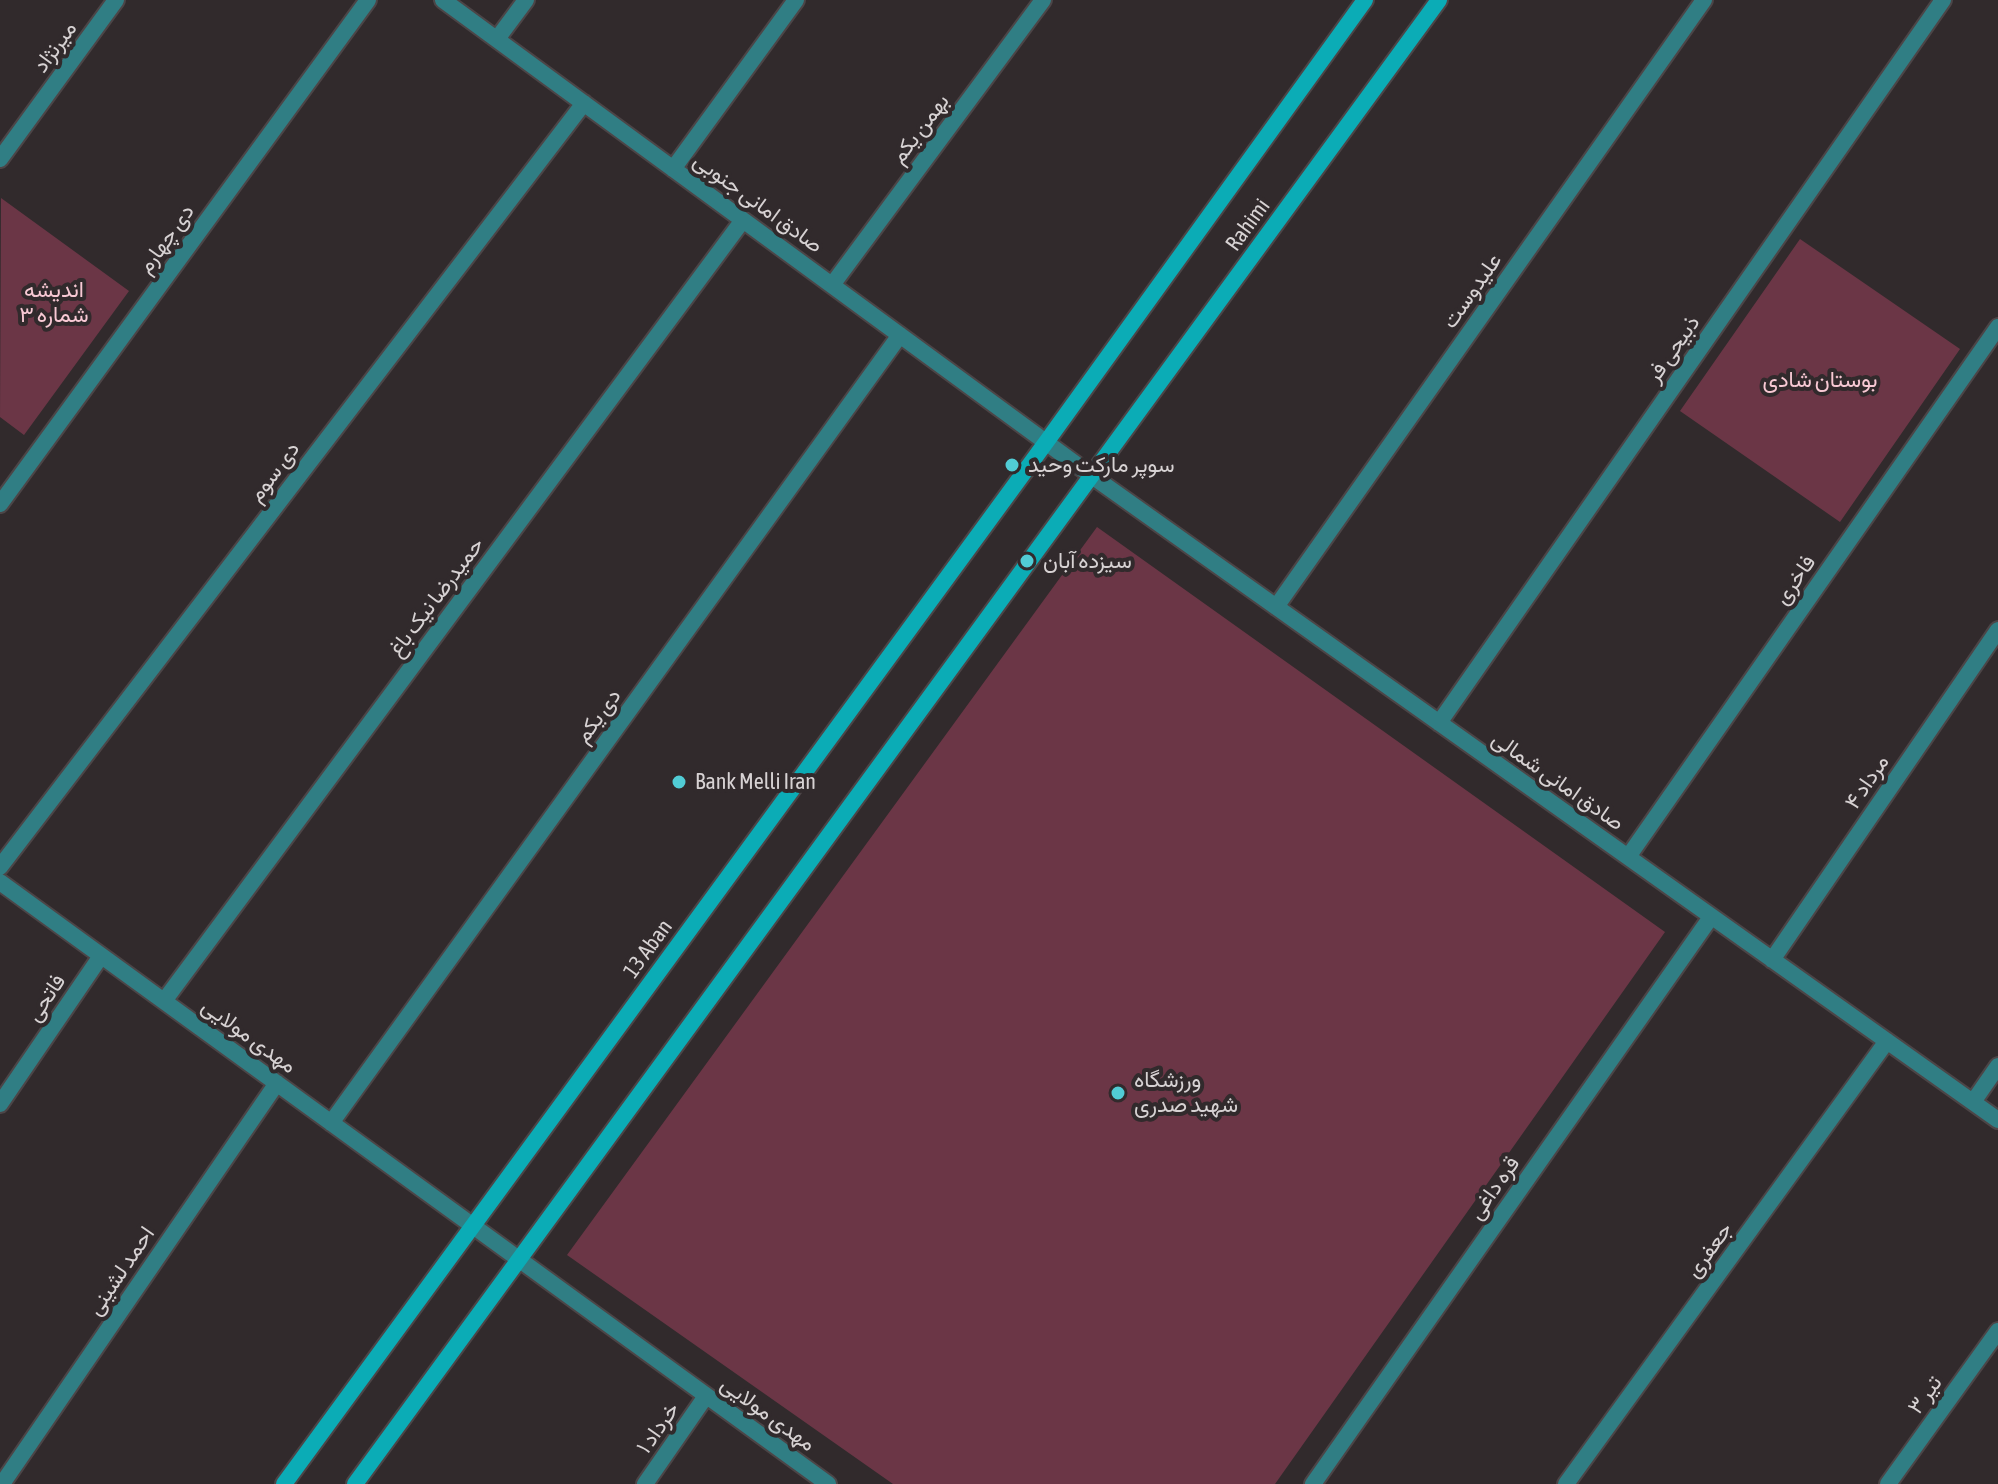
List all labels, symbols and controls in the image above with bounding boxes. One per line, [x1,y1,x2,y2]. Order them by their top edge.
street label: میرنژاد [28,16,82,78]
street label: بهمن یکم [885,89,955,169]
street label: صادق امانی جنوبی [688,147,828,259]
street label: Rahimi [1220,194,1276,256]
street label: دی چهارم [132,199,200,279]
street label: علیدوست [1437,248,1507,334]
park label: اندیشه شماره ۳ [19,277,89,328]
street label: ذبیحی فر [1640,310,1706,388]
park label: بوستان شادی [1763,367,1877,393]
street label: دی سوم [243,436,305,508]
place label: سوپر مارکت وحید [1028,452,1175,478]
marker: سوپر مارکت وحید [1003,456,1021,474]
street label: حمیدرضا نیک باغ [382,532,490,662]
place label: سیزده آبان [1043,548,1132,574]
street label: فاخری [1769,550,1821,610]
marker: سیزده آبان [1018,552,1036,570]
street label: دی یکم [569,684,627,748]
street label: صادق امانی شمالی [1487,726,1629,836]
street label: مرداد ۴ [1839,750,1895,814]
place label: Bank Melli Iran [695,769,816,795]
marker: Bank Melli Iran [670,773,688,791]
street label: 13 Aban [618,915,678,983]
street label: فاتحی [21,969,71,1027]
street label: مهدی مولایی [196,993,302,1079]
place label: ورزشگاه شهید صدری [1134,1067,1238,1118]
marker: ورزشگاه شهید صدری [1109,1084,1127,1102]
street label: قره داغی [1463,1151,1525,1225]
street label: جعفری [1680,1217,1738,1283]
street label: احمد لشینی [82,1221,160,1321]
street label: تیر ۳ [1902,1370,1948,1420]
street label: مهدی مولایی [715,1371,821,1457]
street label: خرداد ۱ [631,1397,685,1459]

